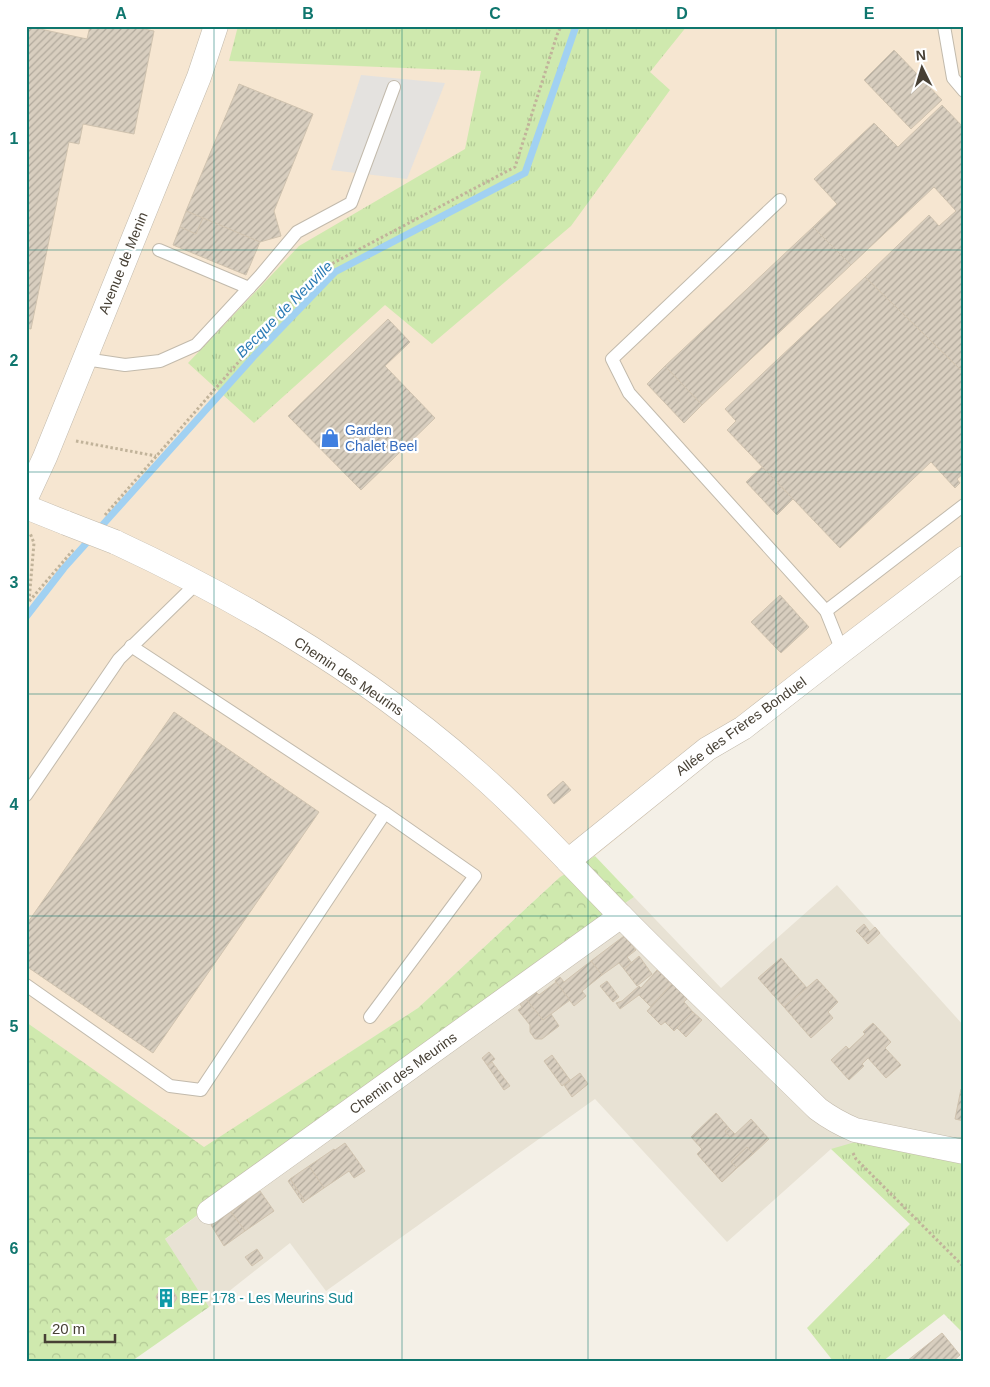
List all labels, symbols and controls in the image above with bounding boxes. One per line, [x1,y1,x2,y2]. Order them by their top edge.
text: A [115,5,127,22]
text: B [302,5,314,22]
text: C [489,5,501,22]
text: D [676,5,688,22]
text: E [864,5,875,22]
north arrow [898,42,948,92]
text: N [915,47,927,63]
text: 1 [10,130,19,147]
street label: Avenue de Menin [95,210,151,316]
water label: Becque de Neuville [232,257,336,361]
text: 2 [10,352,19,369]
place label: Garden Chalet Beel [345,422,417,454]
shop icon: Garden Chalet Beel [319,427,341,449]
text: 3 [10,574,19,591]
street label: Chemin des Meurins [291,633,407,719]
street label: Allée des Frères Bonduel [673,673,809,779]
text: 4 [10,796,19,813]
text: 5 [10,1018,19,1035]
street label: Chemin des Meurins [346,1029,460,1117]
text: 6 [10,1240,19,1257]
building icon: BEF 178 - Les Meurins Sud [155,1287,177,1309]
place label: BEF 178 - Les Meurins Sud [181,1290,353,1306]
scale bar [45,1312,115,1344]
text: 20 m [52,1320,85,1337]

